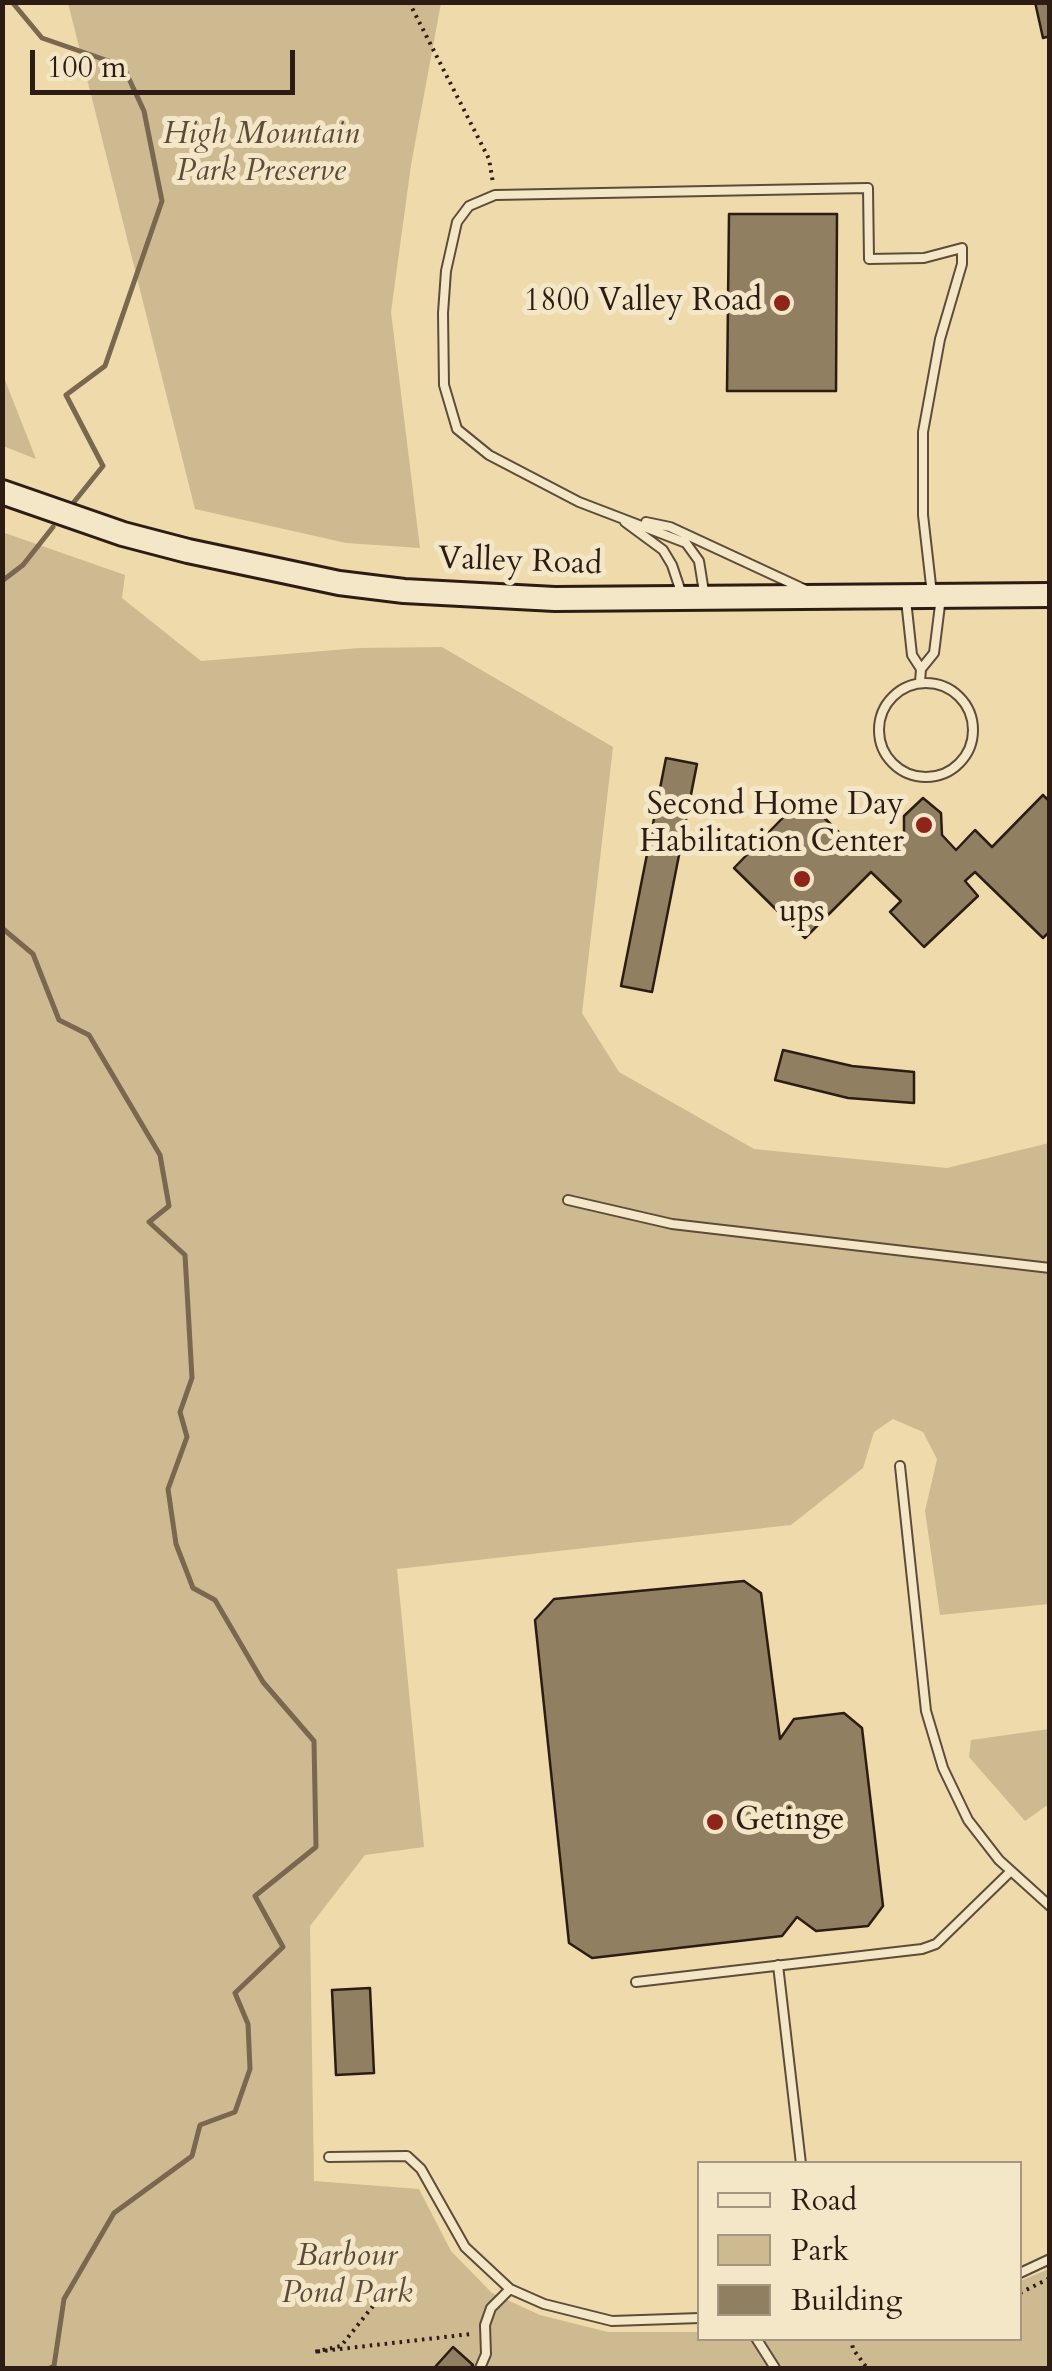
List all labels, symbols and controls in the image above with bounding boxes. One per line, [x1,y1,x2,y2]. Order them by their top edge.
scale bar [35,30,300,92]
text: 100 m [47,47,127,88]
park label: High Mountain Park Preserve [163,117,359,192]
place label: 1800 Valley Road [524,284,762,322]
marker: 1800 Valley Road [771,292,793,314]
street label: Valley Road [437,541,603,585]
place label: Second Home Day Habilitation Center [639,788,904,863]
marker: Second Home Day Habilitation Center [913,814,935,836]
marker: ups [791,868,813,890]
place label: ups [779,895,825,933]
place label: Getinge [735,1803,845,1841]
marker: Getinge [704,1811,726,1833]
legend [697,2161,1022,2341]
text: Road [791,2180,857,2221]
text: Park [791,2230,849,2271]
park label: Barbour Pond Park [281,2239,413,2314]
text: Building [791,2280,902,2321]

